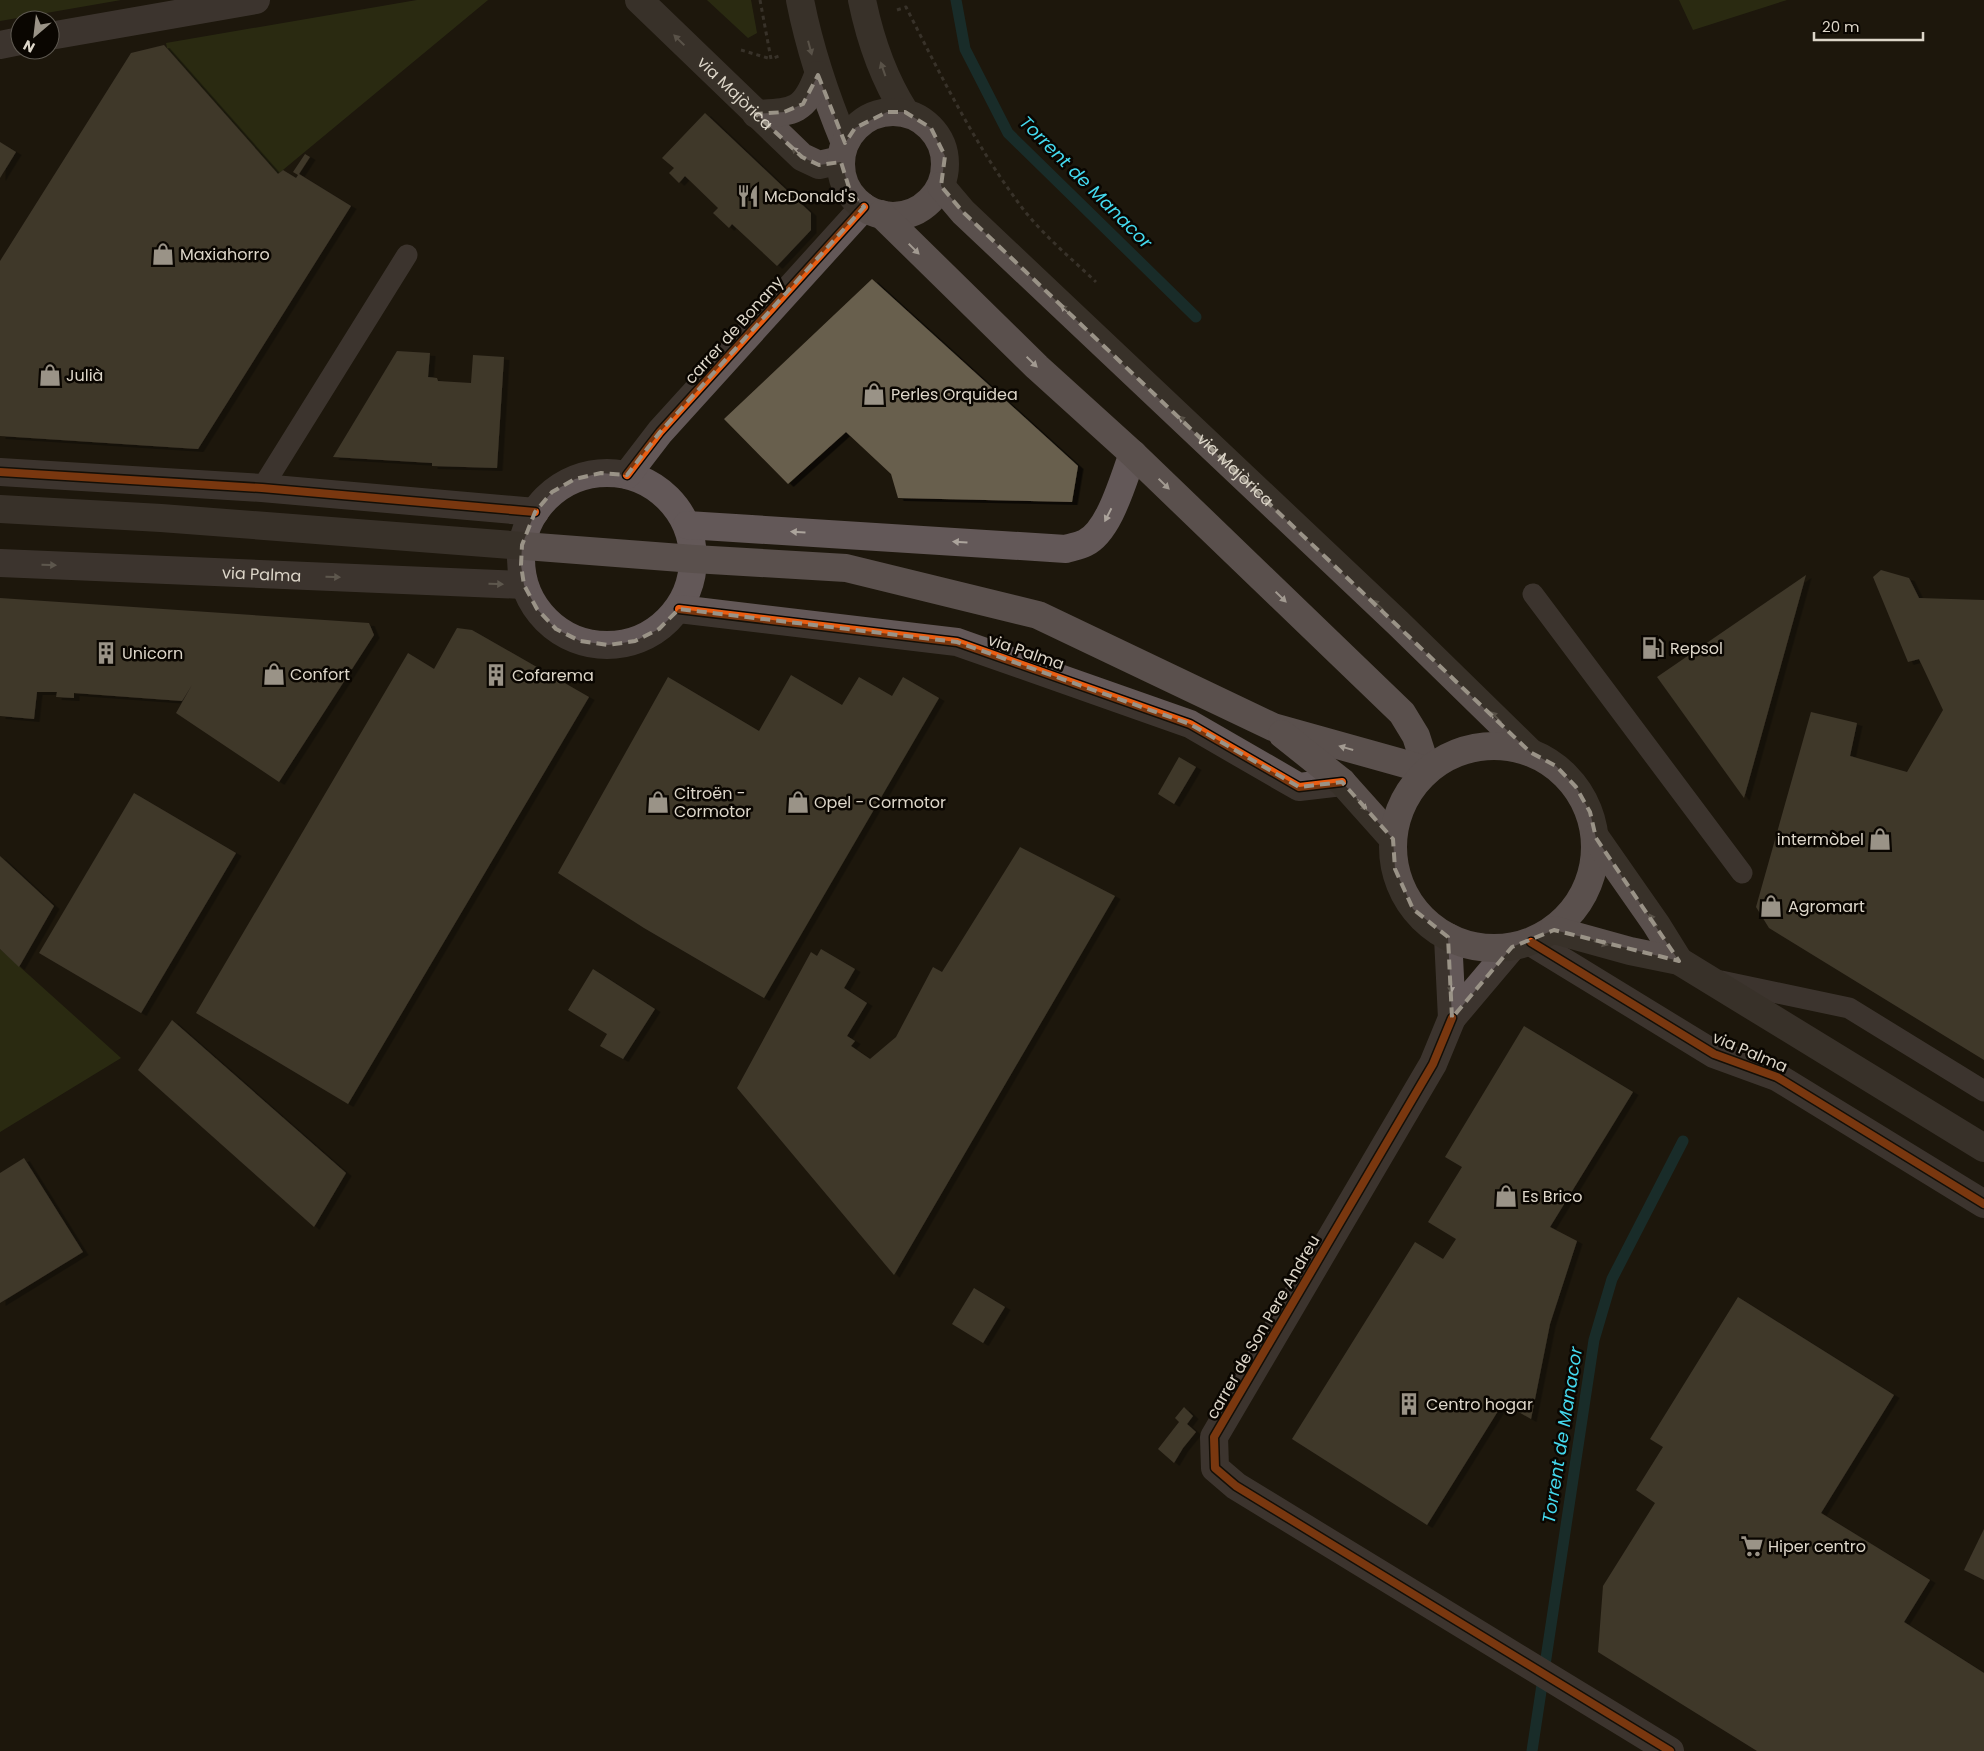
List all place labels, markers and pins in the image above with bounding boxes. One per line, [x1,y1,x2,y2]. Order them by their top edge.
restaurant icon: McDonald's [735,183,761,209]
place label: McDonald's [764,185,856,208]
shop icon: Maxiahorro [150,241,176,267]
place label: Maxiahorro [180,243,270,266]
shop icon: Julià [37,362,63,388]
place label: Julià [66,364,103,387]
shop icon: Perles Orquidea [861,381,887,407]
place label: Perles Orquidea [891,383,1018,406]
fuel station icon: Repsol [1640,635,1666,661]
place label: Repsol [1670,637,1723,660]
building icon: Unicorn [93,640,119,666]
place label: Unicorn [122,642,183,665]
shop icon: Confort [261,661,287,687]
building icon: Cofarema [483,662,509,688]
place label: Confort [290,663,350,686]
place label: Cofarema [512,664,594,687]
place label: Citroën - Cormotor [674,782,751,823]
shop icon: Citroën - Cormotor [645,789,671,815]
shop icon: Opel - Cormotor [785,789,811,815]
place label: Opel - Cormotor [814,791,946,814]
shop icon: intermòbel [1867,826,1893,852]
place label: intermòbel [1777,828,1864,851]
shop icon: Agromart [1758,893,1784,919]
place label: Agromart [1788,895,1865,918]
shop icon: Es Brico [1493,1183,1519,1209]
place label: Es Brico [1522,1185,1583,1208]
building icon: Centro hogar [1396,1391,1422,1417]
place label: Centro hogar [1426,1393,1533,1416]
supermarket icon: Hiper centro [1739,1533,1765,1559]
place label: Hiper centro [1768,1535,1866,1558]

